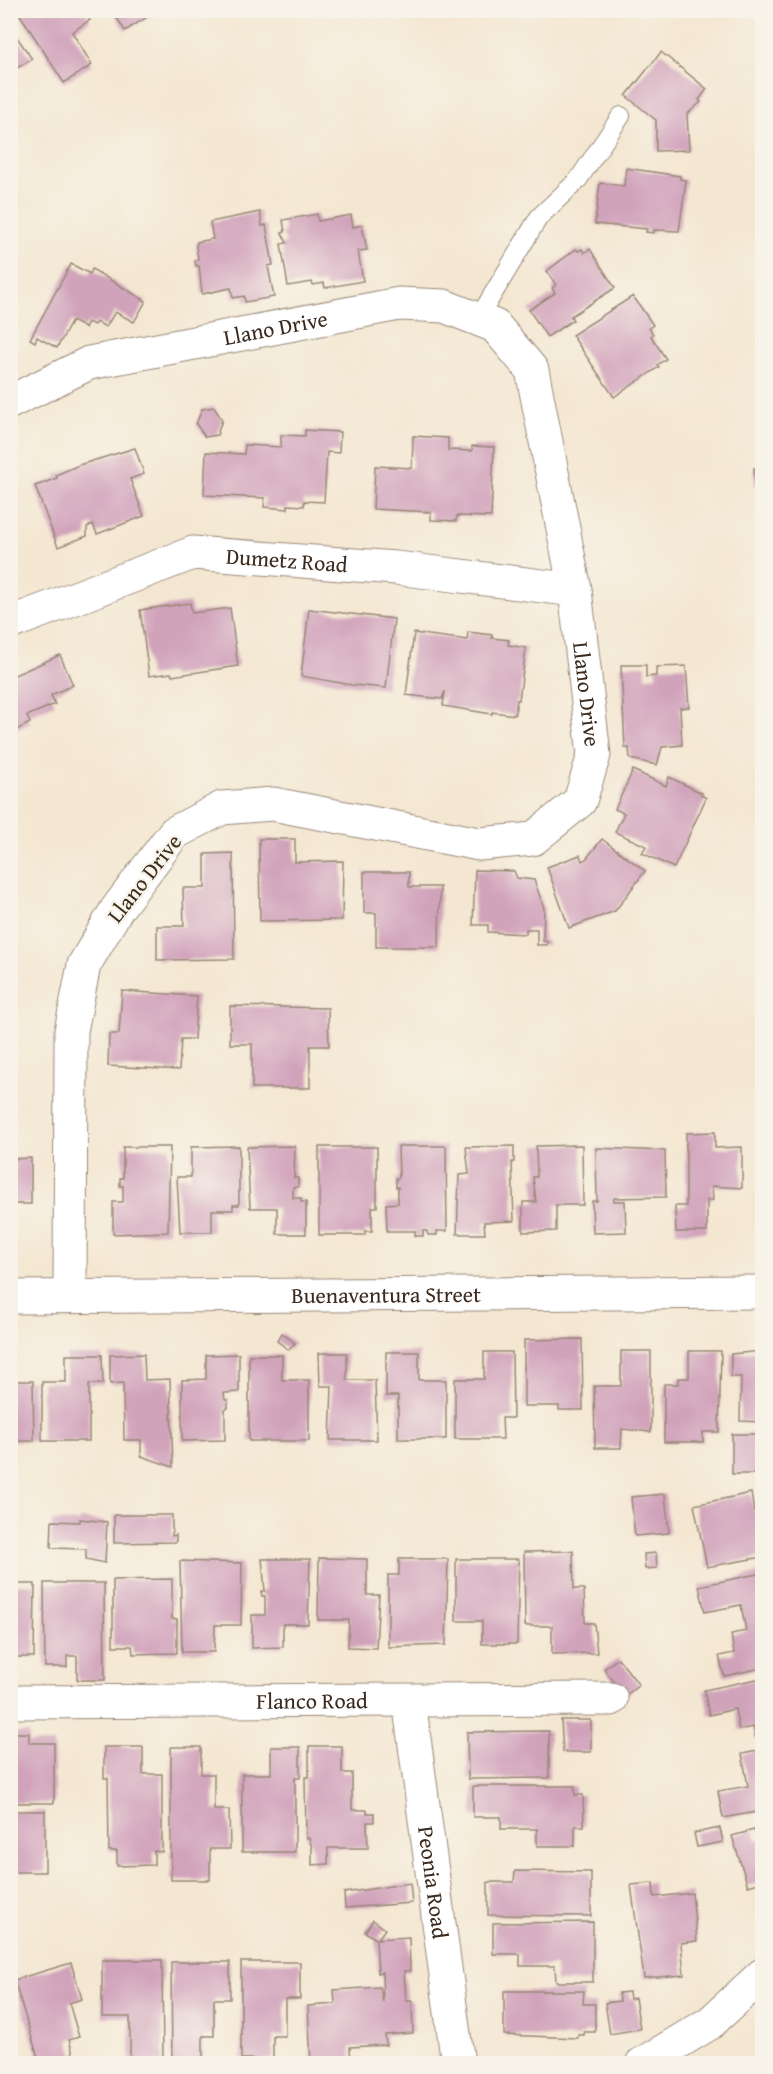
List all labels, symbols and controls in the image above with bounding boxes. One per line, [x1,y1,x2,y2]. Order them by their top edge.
street label: Llano Drive [221,302,330,353]
street label: Dumetz Road [225,539,349,580]
street label: Llano Drive [565,640,609,748]
street label: Llano Drive [99,827,189,929]
street label: Buenaventura Street [291,1278,481,1311]
street label: Flanco Road [256,1684,368,1717]
street label: Peonia Road [410,1824,457,1941]

